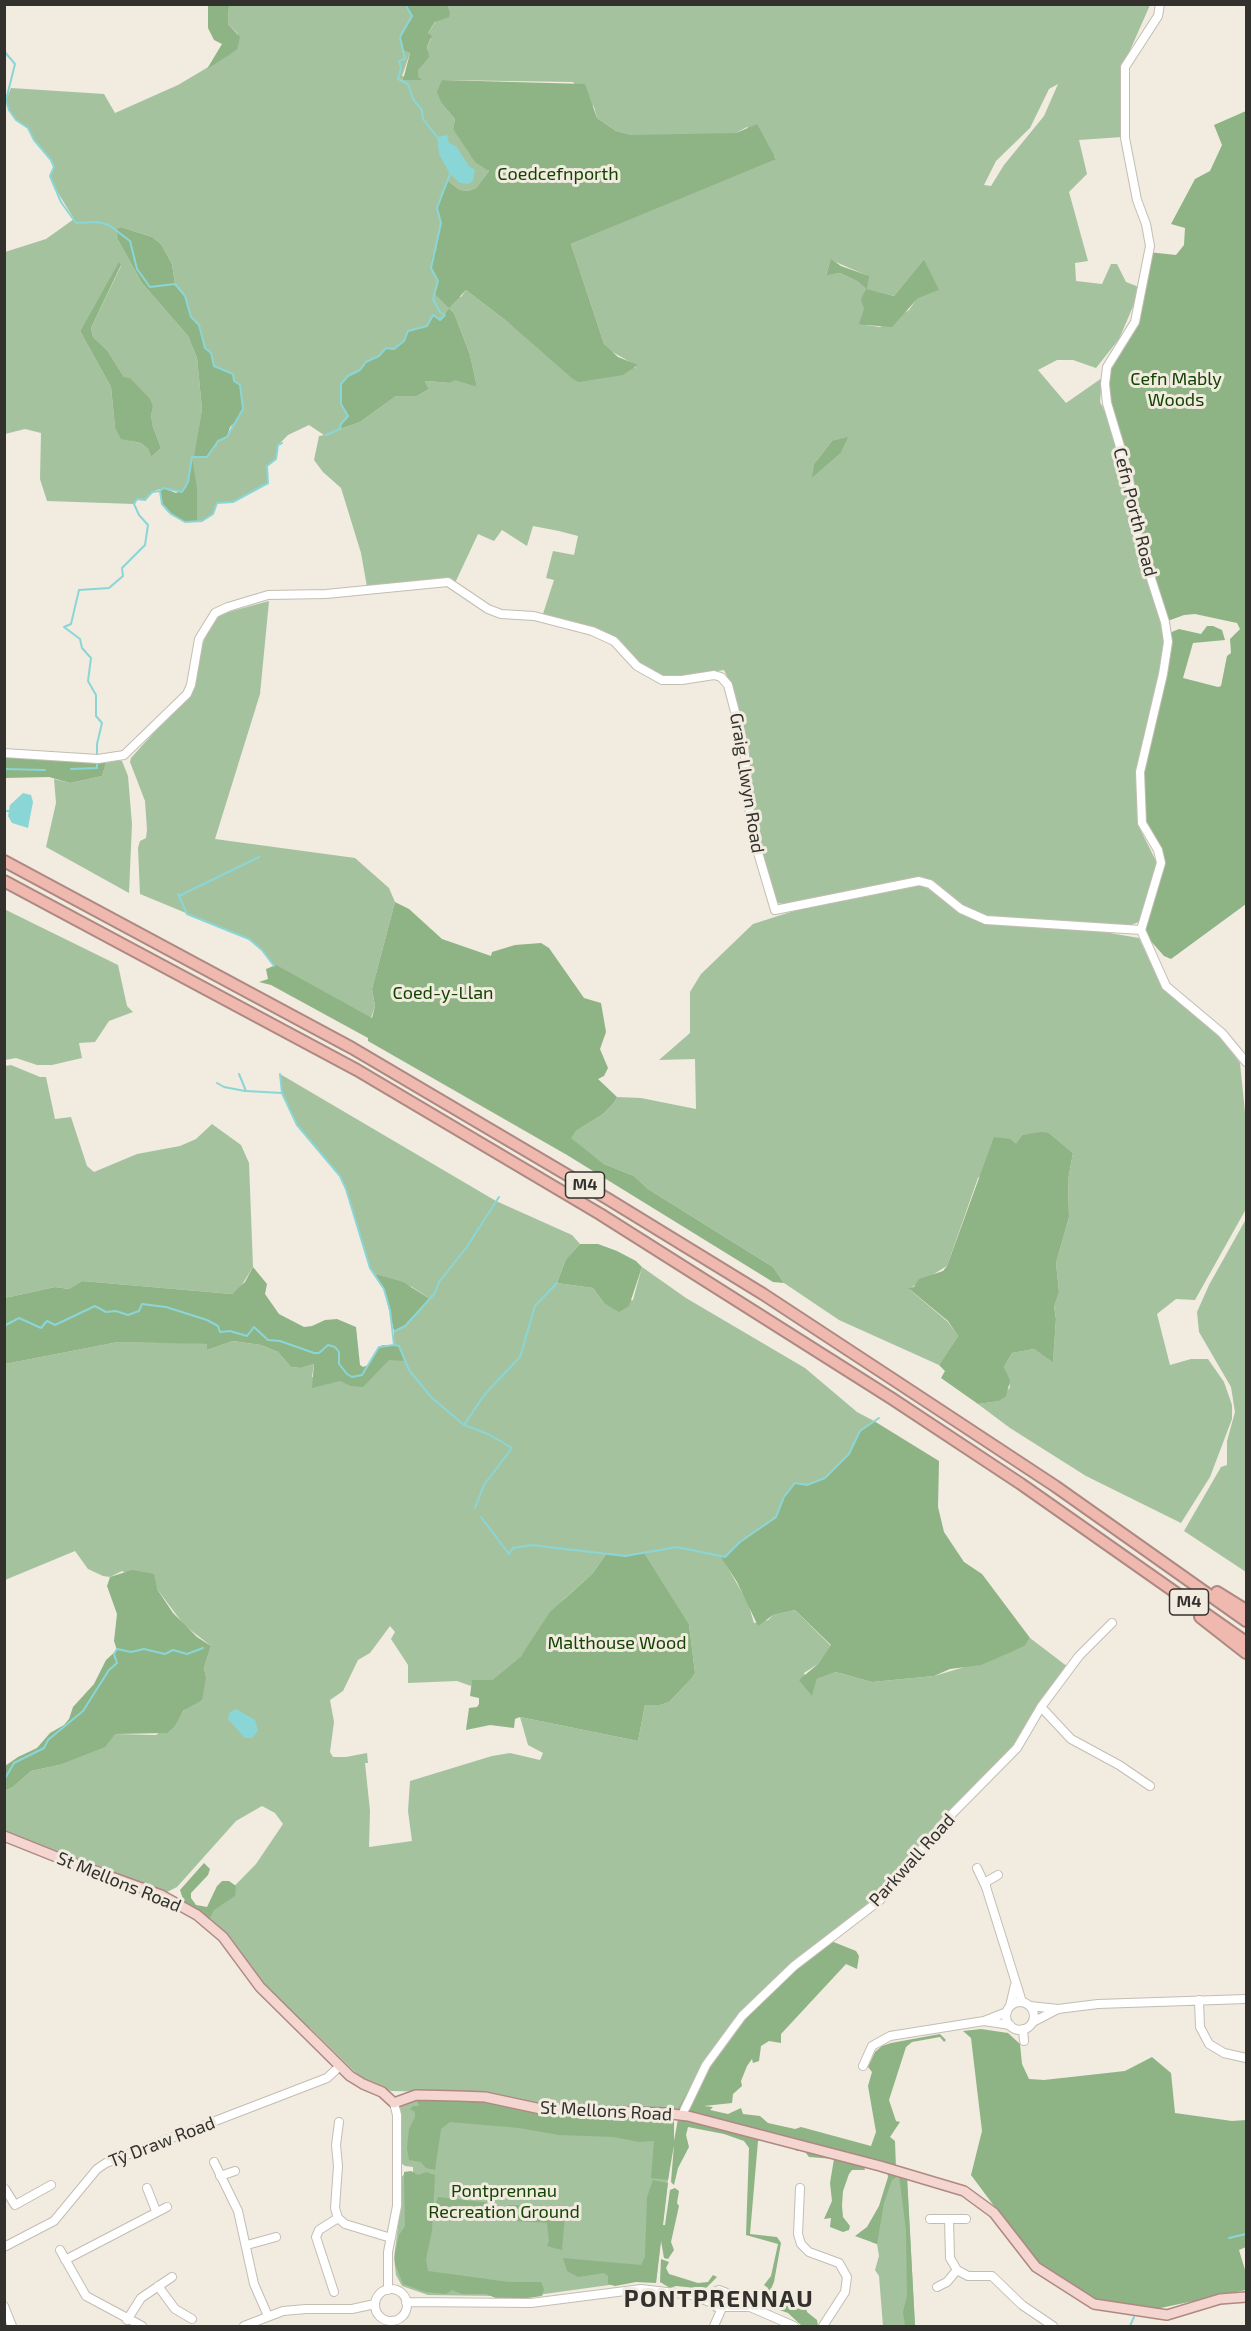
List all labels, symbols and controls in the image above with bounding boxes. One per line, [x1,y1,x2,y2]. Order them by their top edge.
park label: Coedcefnporth [497,163,619,185]
park label: Cefn Mably Woods [1130,368,1222,410]
street label: Cefn Porth Road [1109,445,1161,579]
street label: Graig Llwyn Road [725,711,769,855]
park label: Coed-y-Llan [392,982,494,1004]
road number: M4 [566,1172,604,1198]
road number: M4 [1170,1589,1208,1615]
park label: Malthouse Wood [547,1632,687,1654]
street label: Parkwall Road [865,1809,959,1911]
street label: St Mellons Road [54,1847,184,1917]
street label: St Mellons Road [539,2097,673,2125]
street label: Tŷ Draw Road [106,2112,218,2172]
park label: Pontprennau Recreation Ground [428,2180,580,2222]
district label: PONTPRENNAU [624,2285,814,2313]

